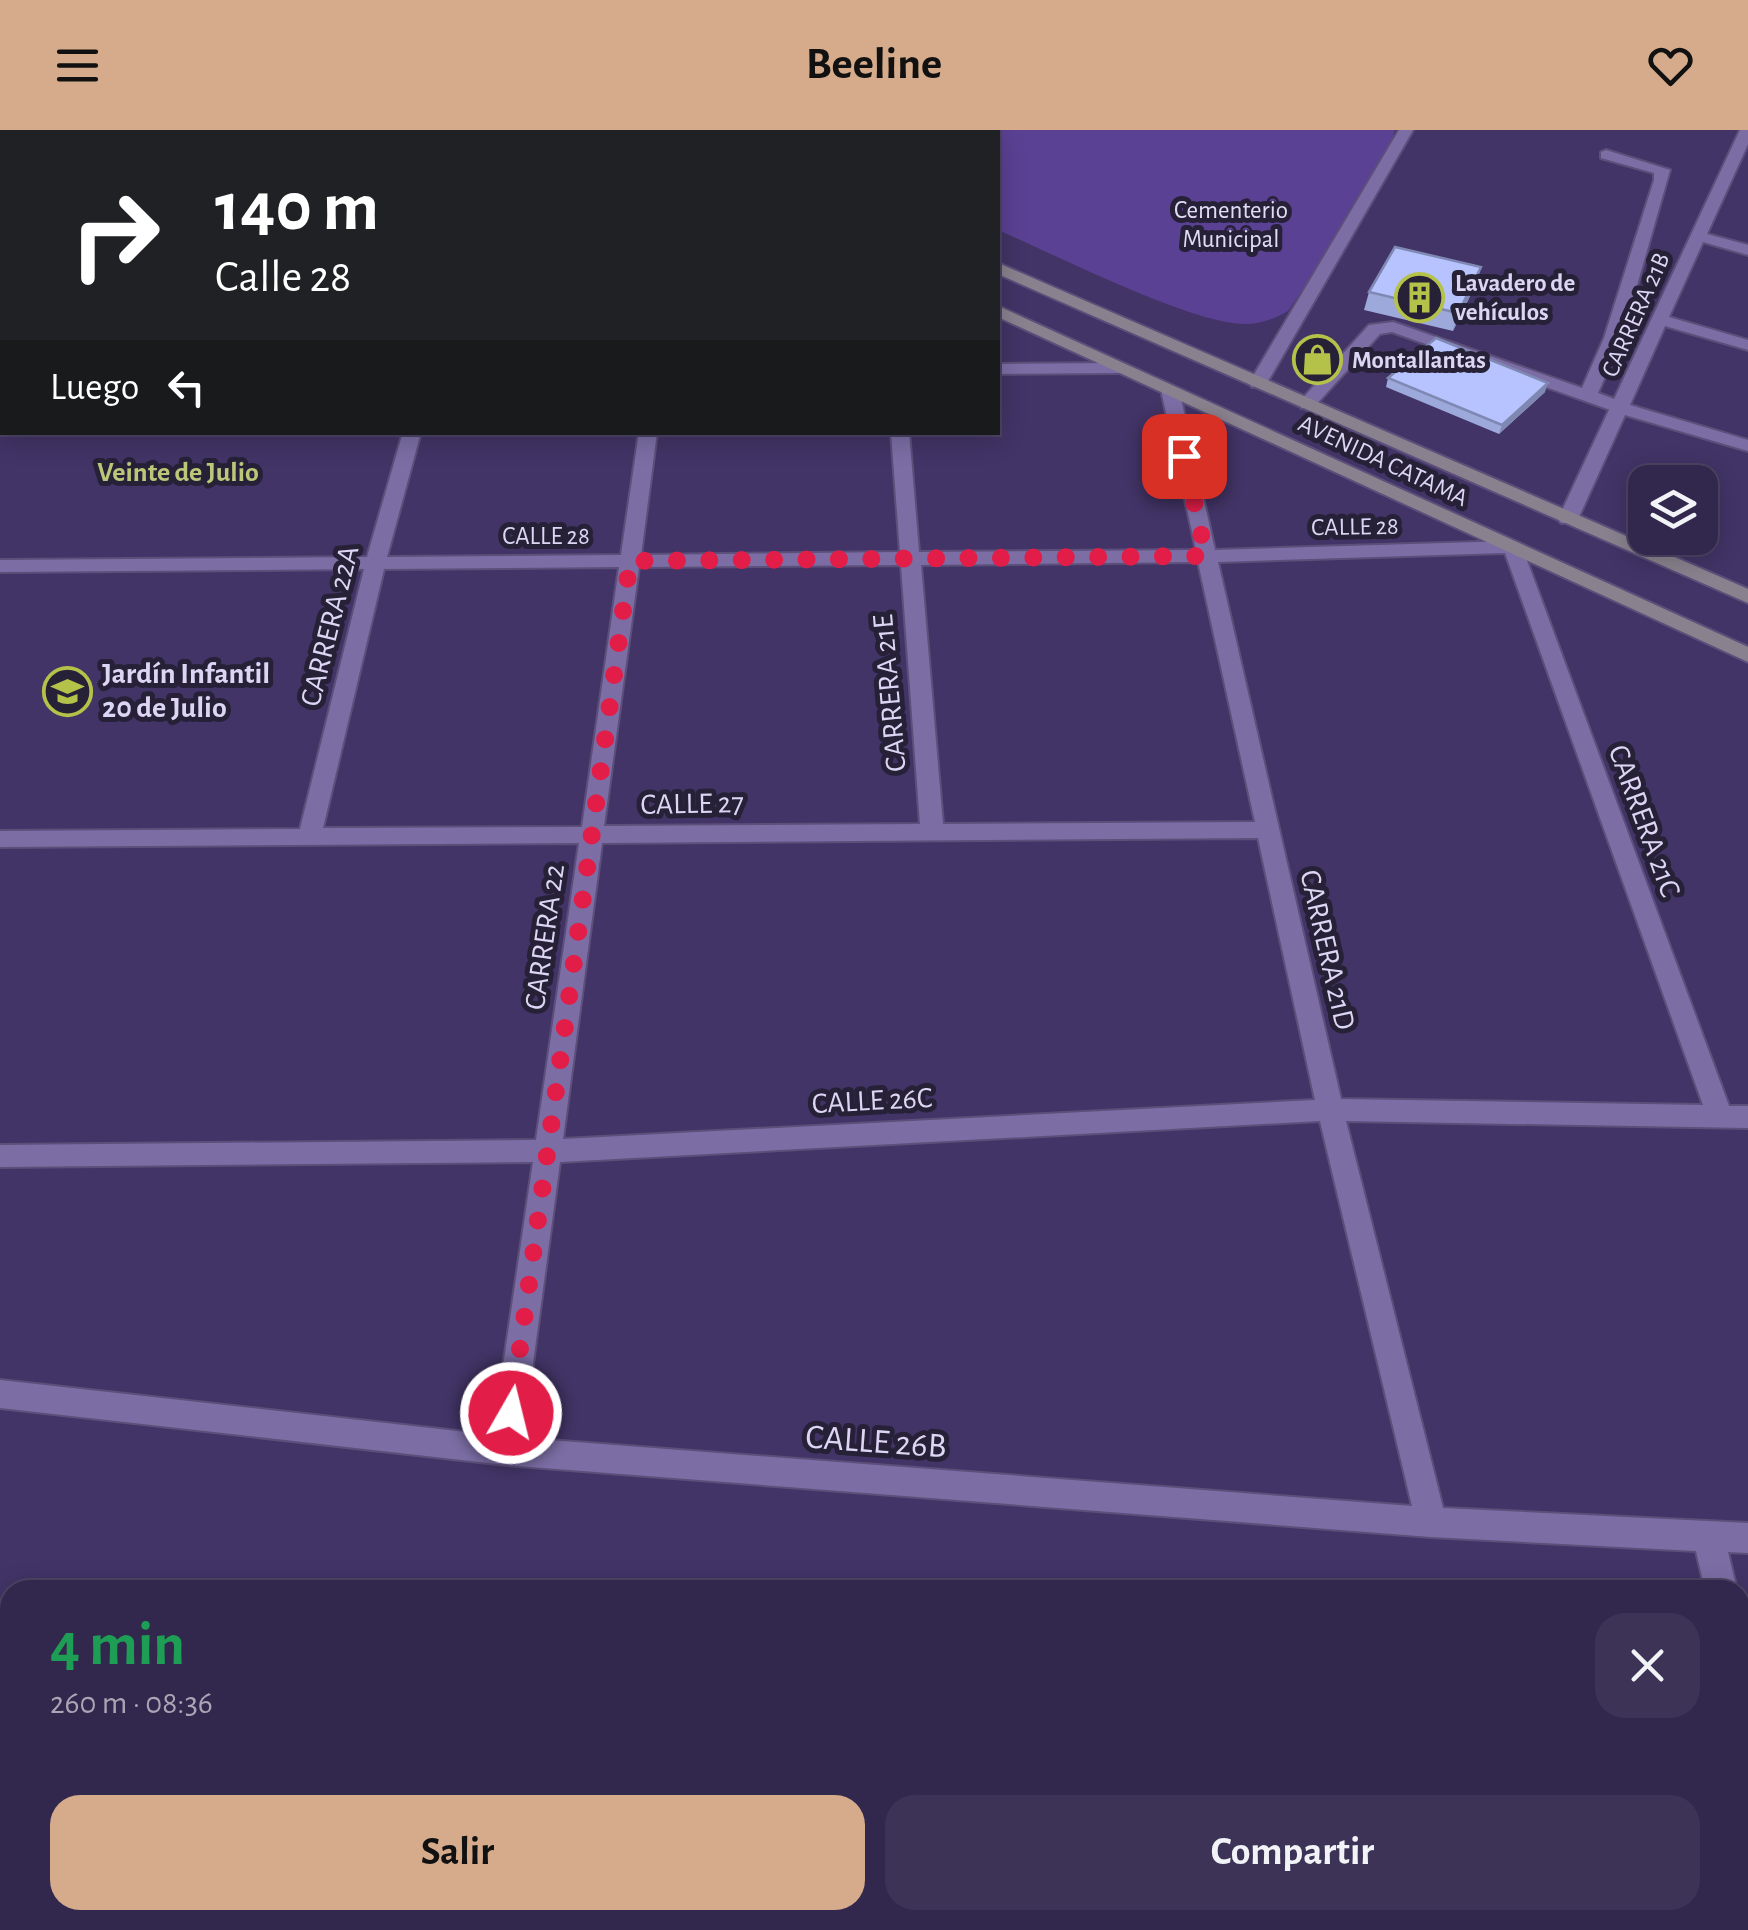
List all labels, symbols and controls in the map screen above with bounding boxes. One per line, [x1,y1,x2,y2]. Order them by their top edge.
icon: menu [50,38,105,93]
icon: heart [1643,38,1698,93]
text: Beeline [806,42,942,87]
icon: right [50,170,180,300]
text: 140 m [215,173,379,243]
park label: Cementerio Municipal [1174,198,1288,252]
street label: CARRERA 21B [1598,249,1674,381]
text: Calle 28 [215,255,351,300]
building icon: Lavadero de vehículos [1394,271,1446,323]
place label: Lavadero de vehículos [1455,271,1575,325]
shop icon: Montallantas [1291,334,1343,386]
place label: Montallantas [1352,348,1486,373]
icon: left [159,360,214,415]
text: Luego [50,369,139,407]
street label: AVENIDA CATAMA [1294,411,1472,511]
pin [1142,414,1227,499]
icon: arrive [1157,429,1212,484]
district label: Veinte de Julio [97,459,259,487]
map controls [1628,465,1718,555]
button: layers [1628,465,1718,555]
street label: CALLE 28 [1311,514,1399,540]
street label: CALLE 28 [502,524,590,549]
street label: CARRERA 22A [296,543,364,709]
street label: CARRERA 21E [868,613,912,773]
place label: Jardín Infantil 20 de Julio [102,659,270,723]
school or university icon: Jardín Infantil 20 de Julio [41,665,93,717]
street label: CARRERA 21C [1603,741,1685,901]
street label: CALLE 27 [640,788,744,820]
street label: CARRERA 22 [520,862,570,1012]
street label: CARRERA 21D [1294,867,1360,1033]
street label: CALLE 26C [811,1083,933,1119]
position arrow [459,1361,563,1465]
street label: CALLE 26B [804,1420,948,1464]
button: close [1595,1613,1700,1718]
text: 4 min [50,1616,185,1676]
text: 260 m · 08:36 [50,1687,213,1719]
button: Salir [50,1795,865,1910]
button: Compartir [885,1795,1700,1910]

